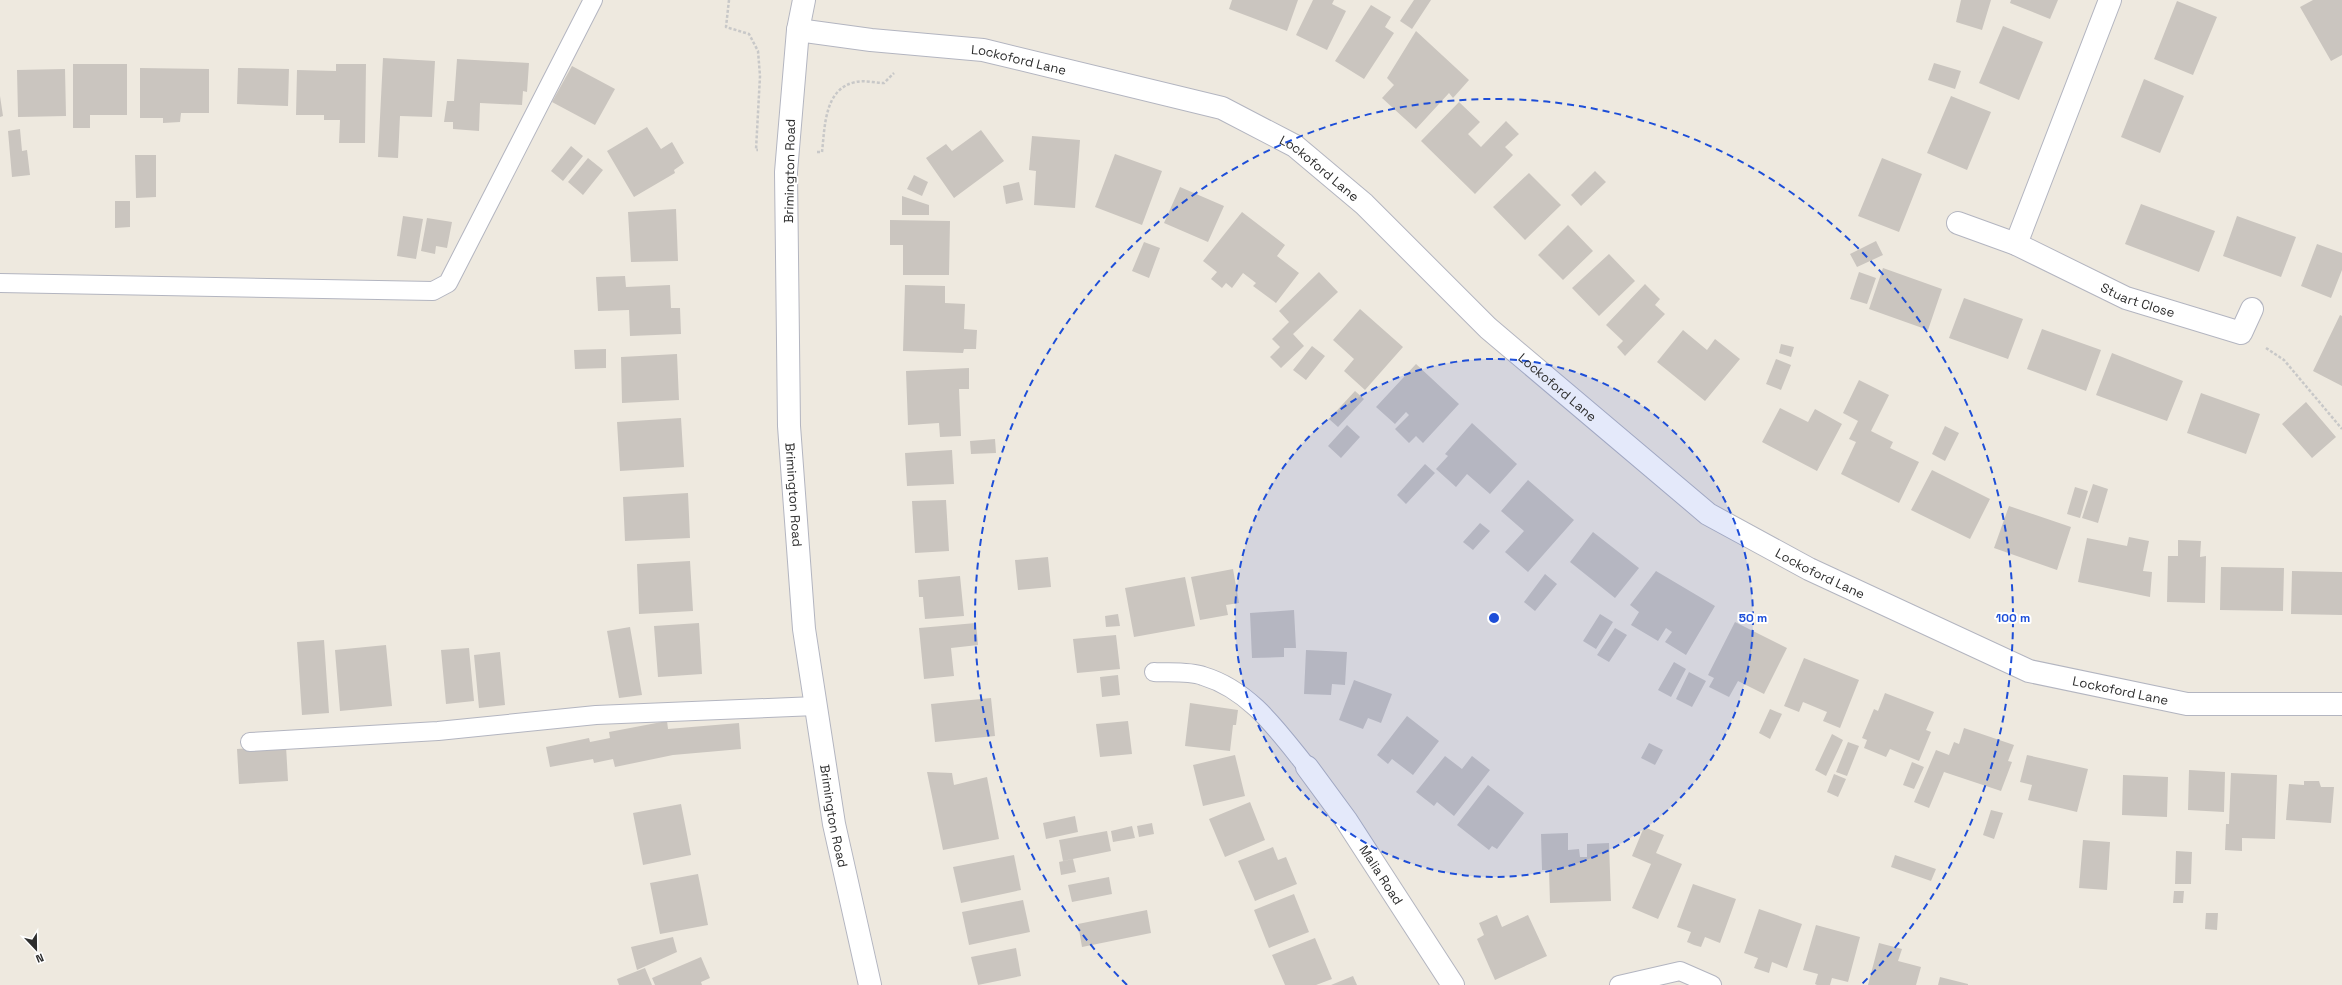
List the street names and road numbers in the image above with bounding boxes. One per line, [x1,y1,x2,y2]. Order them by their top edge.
street label: Lockoford Lane [970,41,1068,79]
street label: Brimington Road [780,119,799,223]
street label: Lockoford Lane [1277,131,1362,205]
street label: Stuart Close [2098,279,2177,321]
street label: Lockoford Lane [1515,349,1600,425]
street label: Brimington Road [781,442,806,547]
street label: Lockoford Lane [1772,544,1868,603]
street label: Lockoford Lane [2071,672,2170,709]
street label: Brimington Road [816,763,851,869]
street label: Malia Road [1355,842,1407,908]

